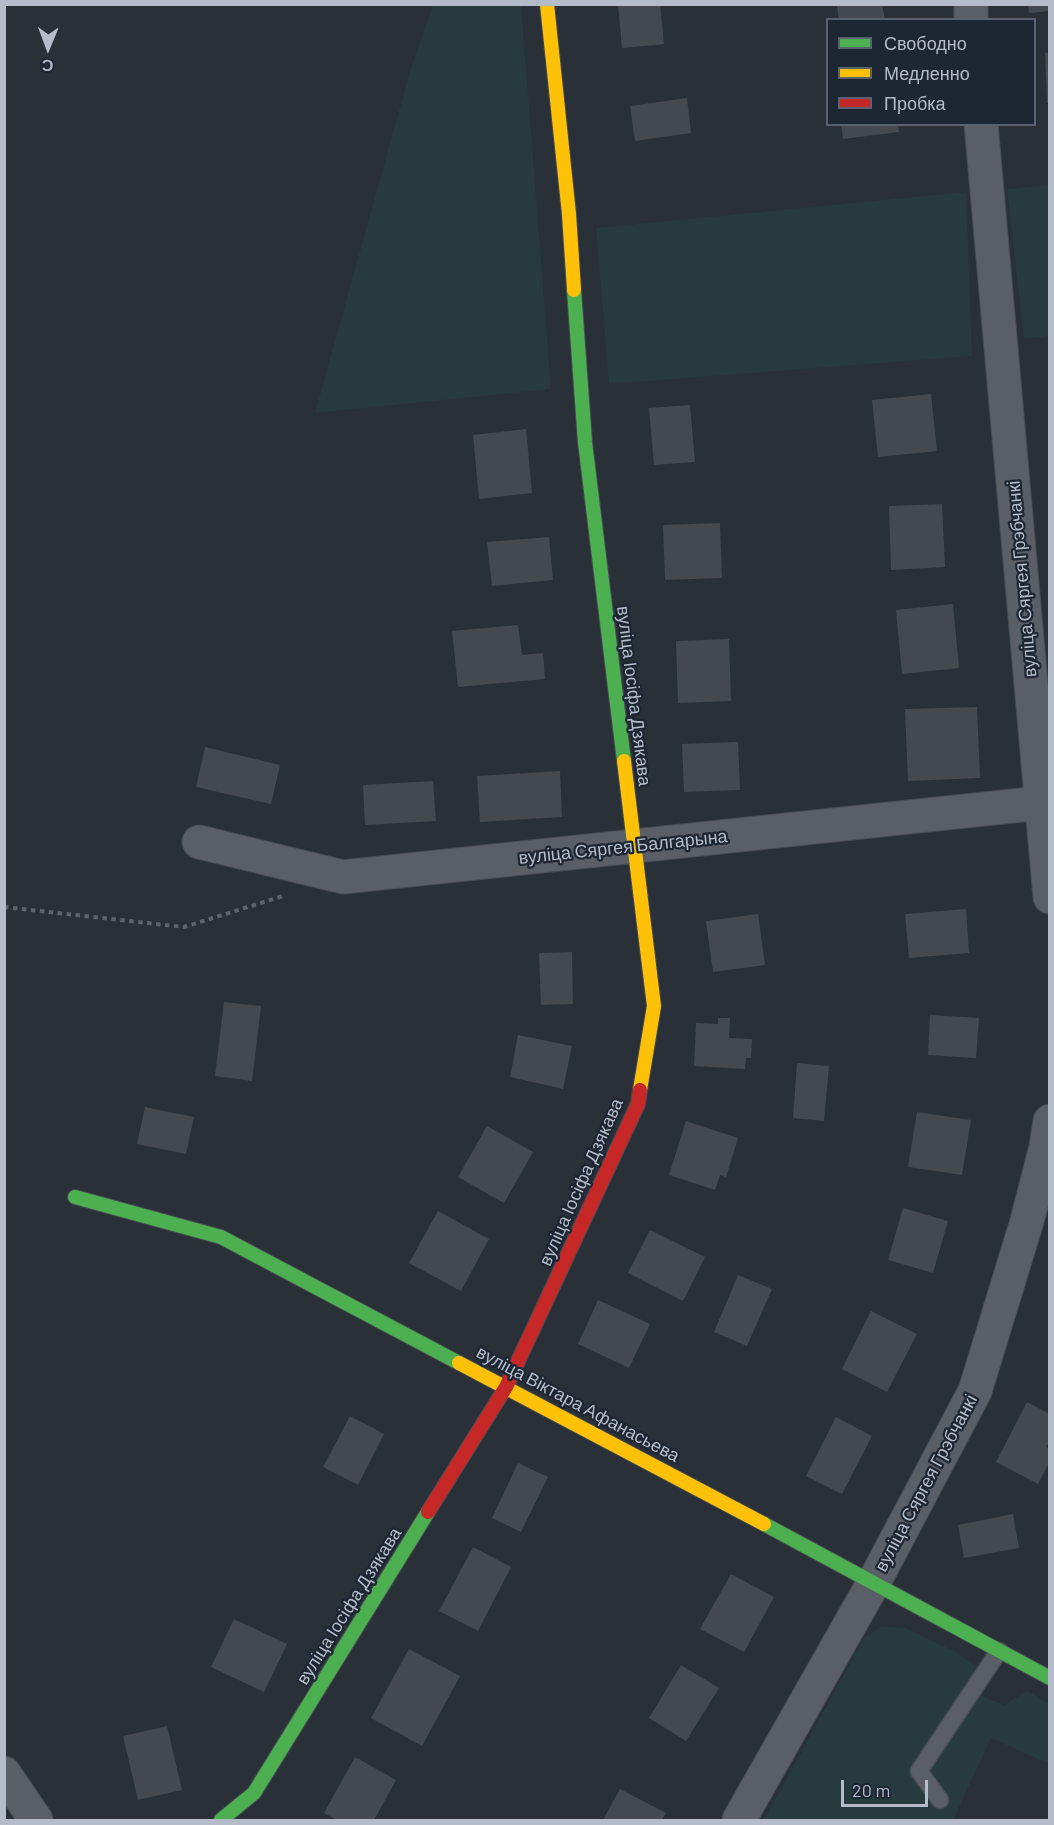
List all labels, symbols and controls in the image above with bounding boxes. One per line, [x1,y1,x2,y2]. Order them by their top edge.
north arrow [18,18,78,78]
legend [826,18,1036,126]
text: Свободно [884,32,967,54]
text: С [42,57,54,76]
text: Медленно [884,62,970,84]
text: Пробка [884,92,946,114]
street label: вуліца Сяргея Грэбчанкі [1003,480,1041,678]
street label: вуліца Іосіфа Дзякава [612,605,656,787]
street label: вуліца Сяргея Балгарына [518,825,728,869]
street label: вуліца Іосіфа Дзякава [534,1095,628,1269]
street label: вуліца Віктара Афанасьева [473,1341,683,1467]
street label: вуліца Сяргея Грэбчанкі [870,1391,982,1575]
street label: вуліца Іосіфа Дзякава [292,1524,406,1688]
scale bar [844,1768,931,1806]
text: 20 m [852,1779,890,1801]

